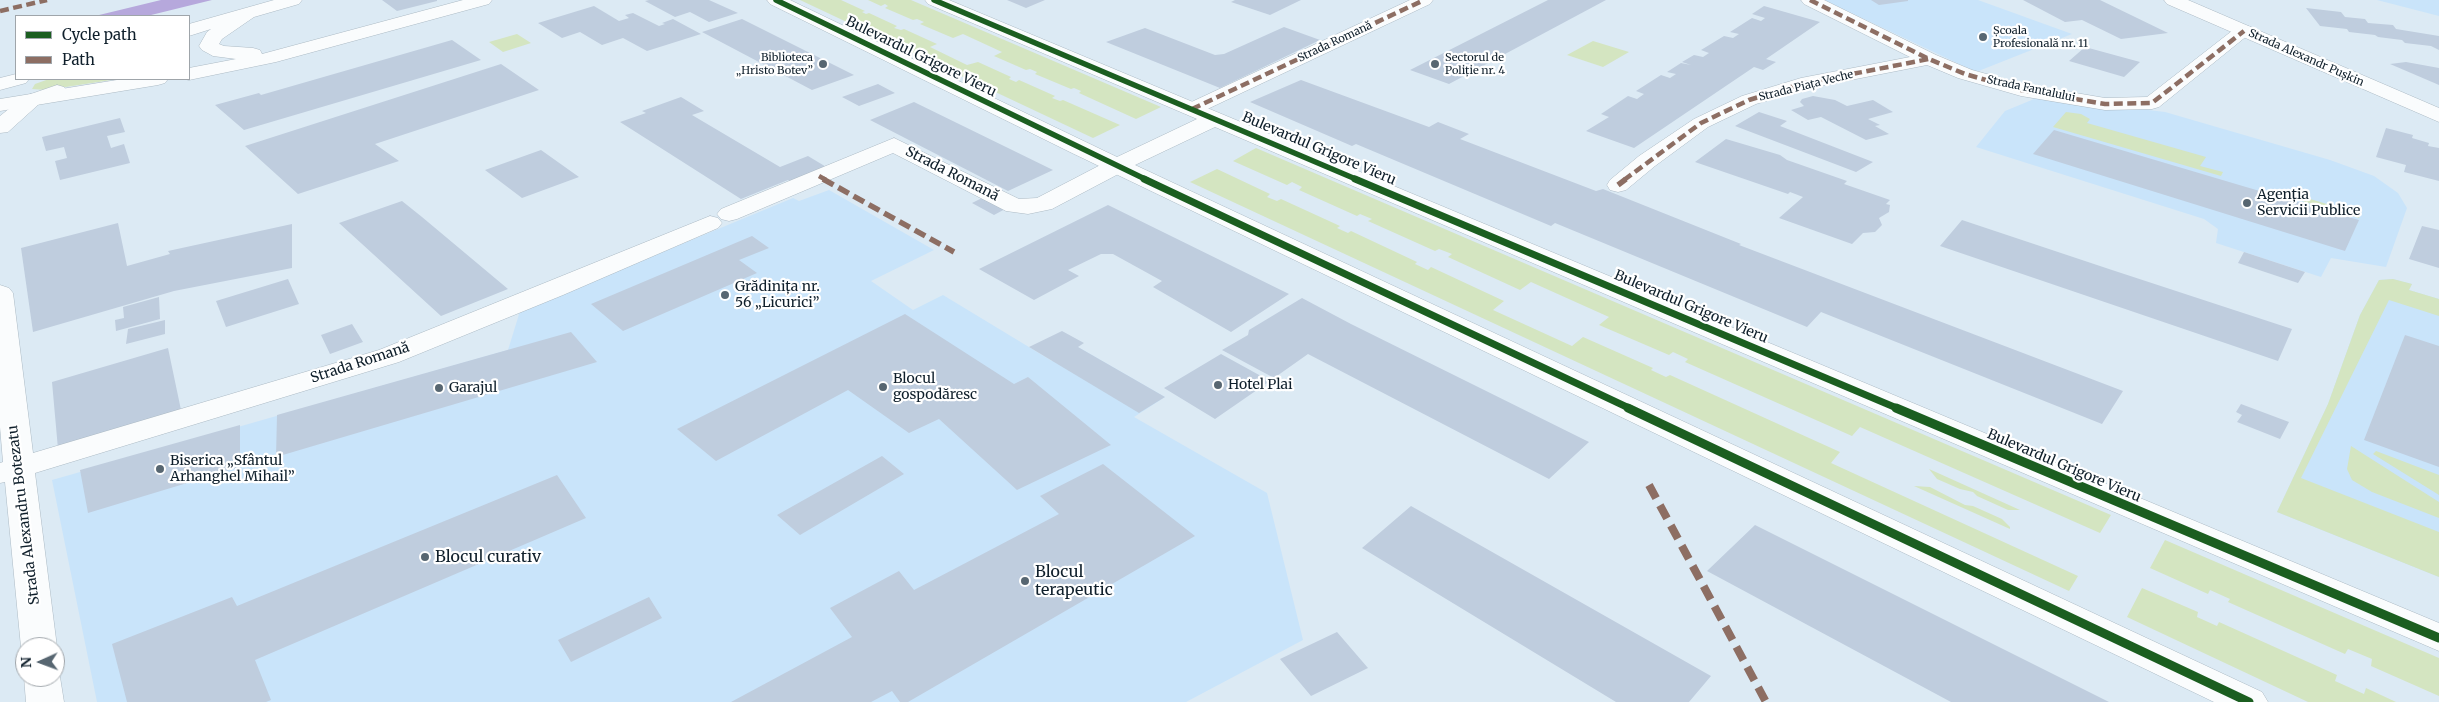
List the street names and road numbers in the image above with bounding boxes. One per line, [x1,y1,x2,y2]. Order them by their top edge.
street label: Bulevardul Grigore Vieru [843,13,999,101]
street label: Strada Romană [1296,19,1374,65]
street label: Strada Alexandr Pușkin [2246,27,2366,89]
street label: Strada Piața Veche [1757,68,1855,104]
street label: Strada Fantalului [1985,73,2077,105]
street label: Bulevardul Grigore Vieru [1239,109,1399,189]
street label: Strada Romană [902,143,1002,205]
street label: Bulevardul Grigore Vieru [1611,267,1771,347]
street label: Strada Romană [309,339,411,387]
street label: Strada Alexandru Botezatu [5,424,43,606]
street label: Bulevardul Grigore Vieru [1984,426,2144,506]

